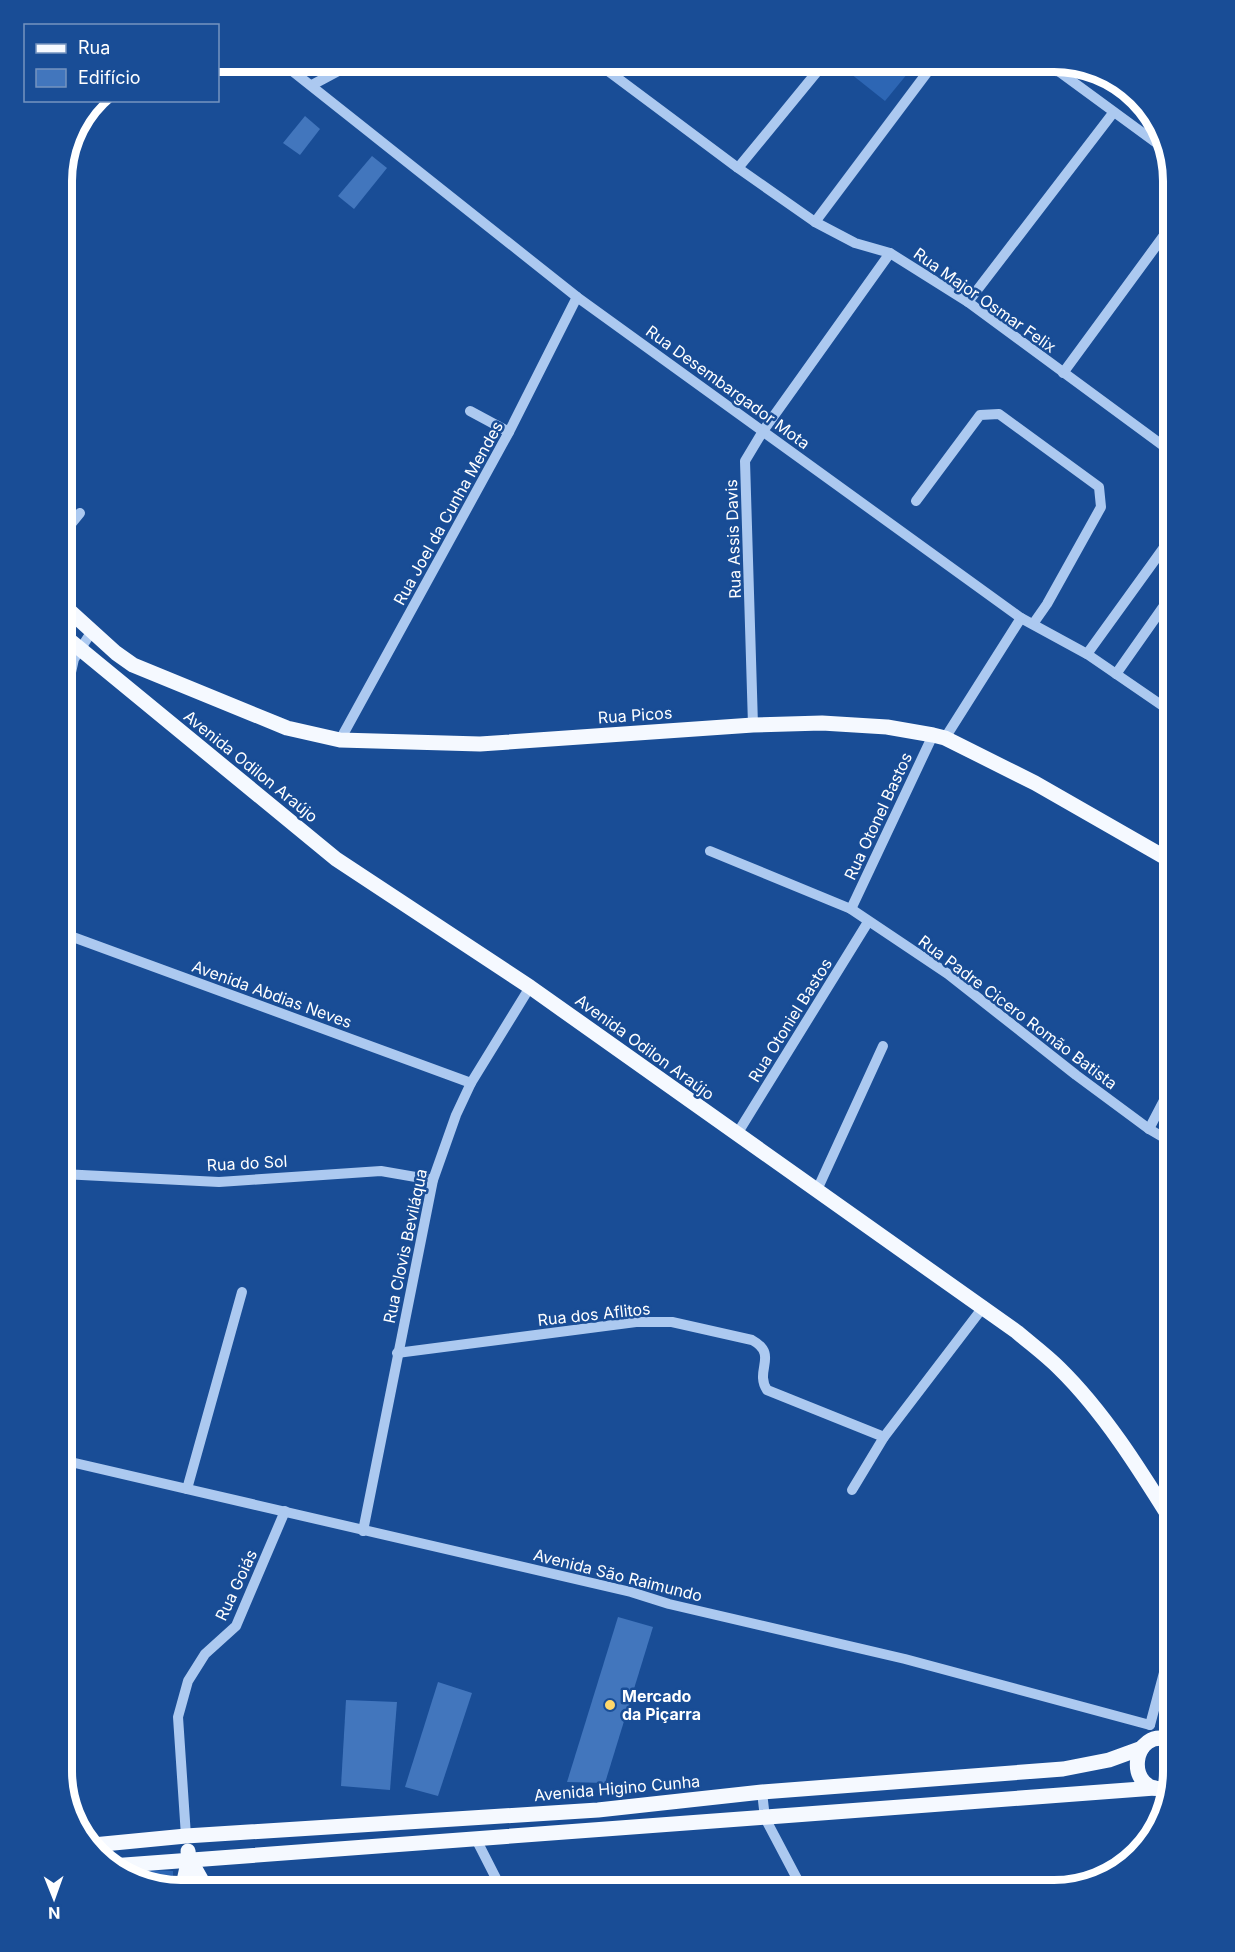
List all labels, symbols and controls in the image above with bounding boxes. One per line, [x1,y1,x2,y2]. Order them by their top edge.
legend [24,24,219,102]
text: Rua [78,37,110,58]
text: Edifício [78,67,141,88]
street label: Rua Major Osmar Felix [910,243,1060,357]
street label: Rua Desembargador Mota [642,321,814,453]
street label: Rua Joel da Cunha Mendes [389,417,507,609]
street label: Rua Assis Davis [721,479,745,599]
street label: Rua Picos [597,702,673,728]
street label: Avenida Odilon Araújo [180,706,322,826]
street label: Rua Otonel Bastos [840,749,916,883]
street label: Rua Padre Cicero Romão Batista [915,931,1121,1093]
street label: Rua Otoniel Bastos [744,954,836,1086]
street label: Avenida Abdias Neves [189,956,355,1032]
street label: Avenida Odilon Araújo [572,990,718,1104]
street label: Rua do Sol [206,1151,288,1175]
street label: Rua Clovis Beviláqua [379,1167,431,1325]
street label: Rua dos Aflitos [537,1298,651,1330]
street label: Avenida São Raimundo [531,1544,705,1606]
street label: Rua Goiás [211,1546,261,1624]
place label: Mercado da Piçarra [622,1686,701,1724]
marker: Mercado da Piçarra [603,1698,617,1712]
street label: Avenida Higino Cunha [533,1771,701,1805]
north arrow [24,1868,84,1928]
text: N [48,1903,61,1923]

